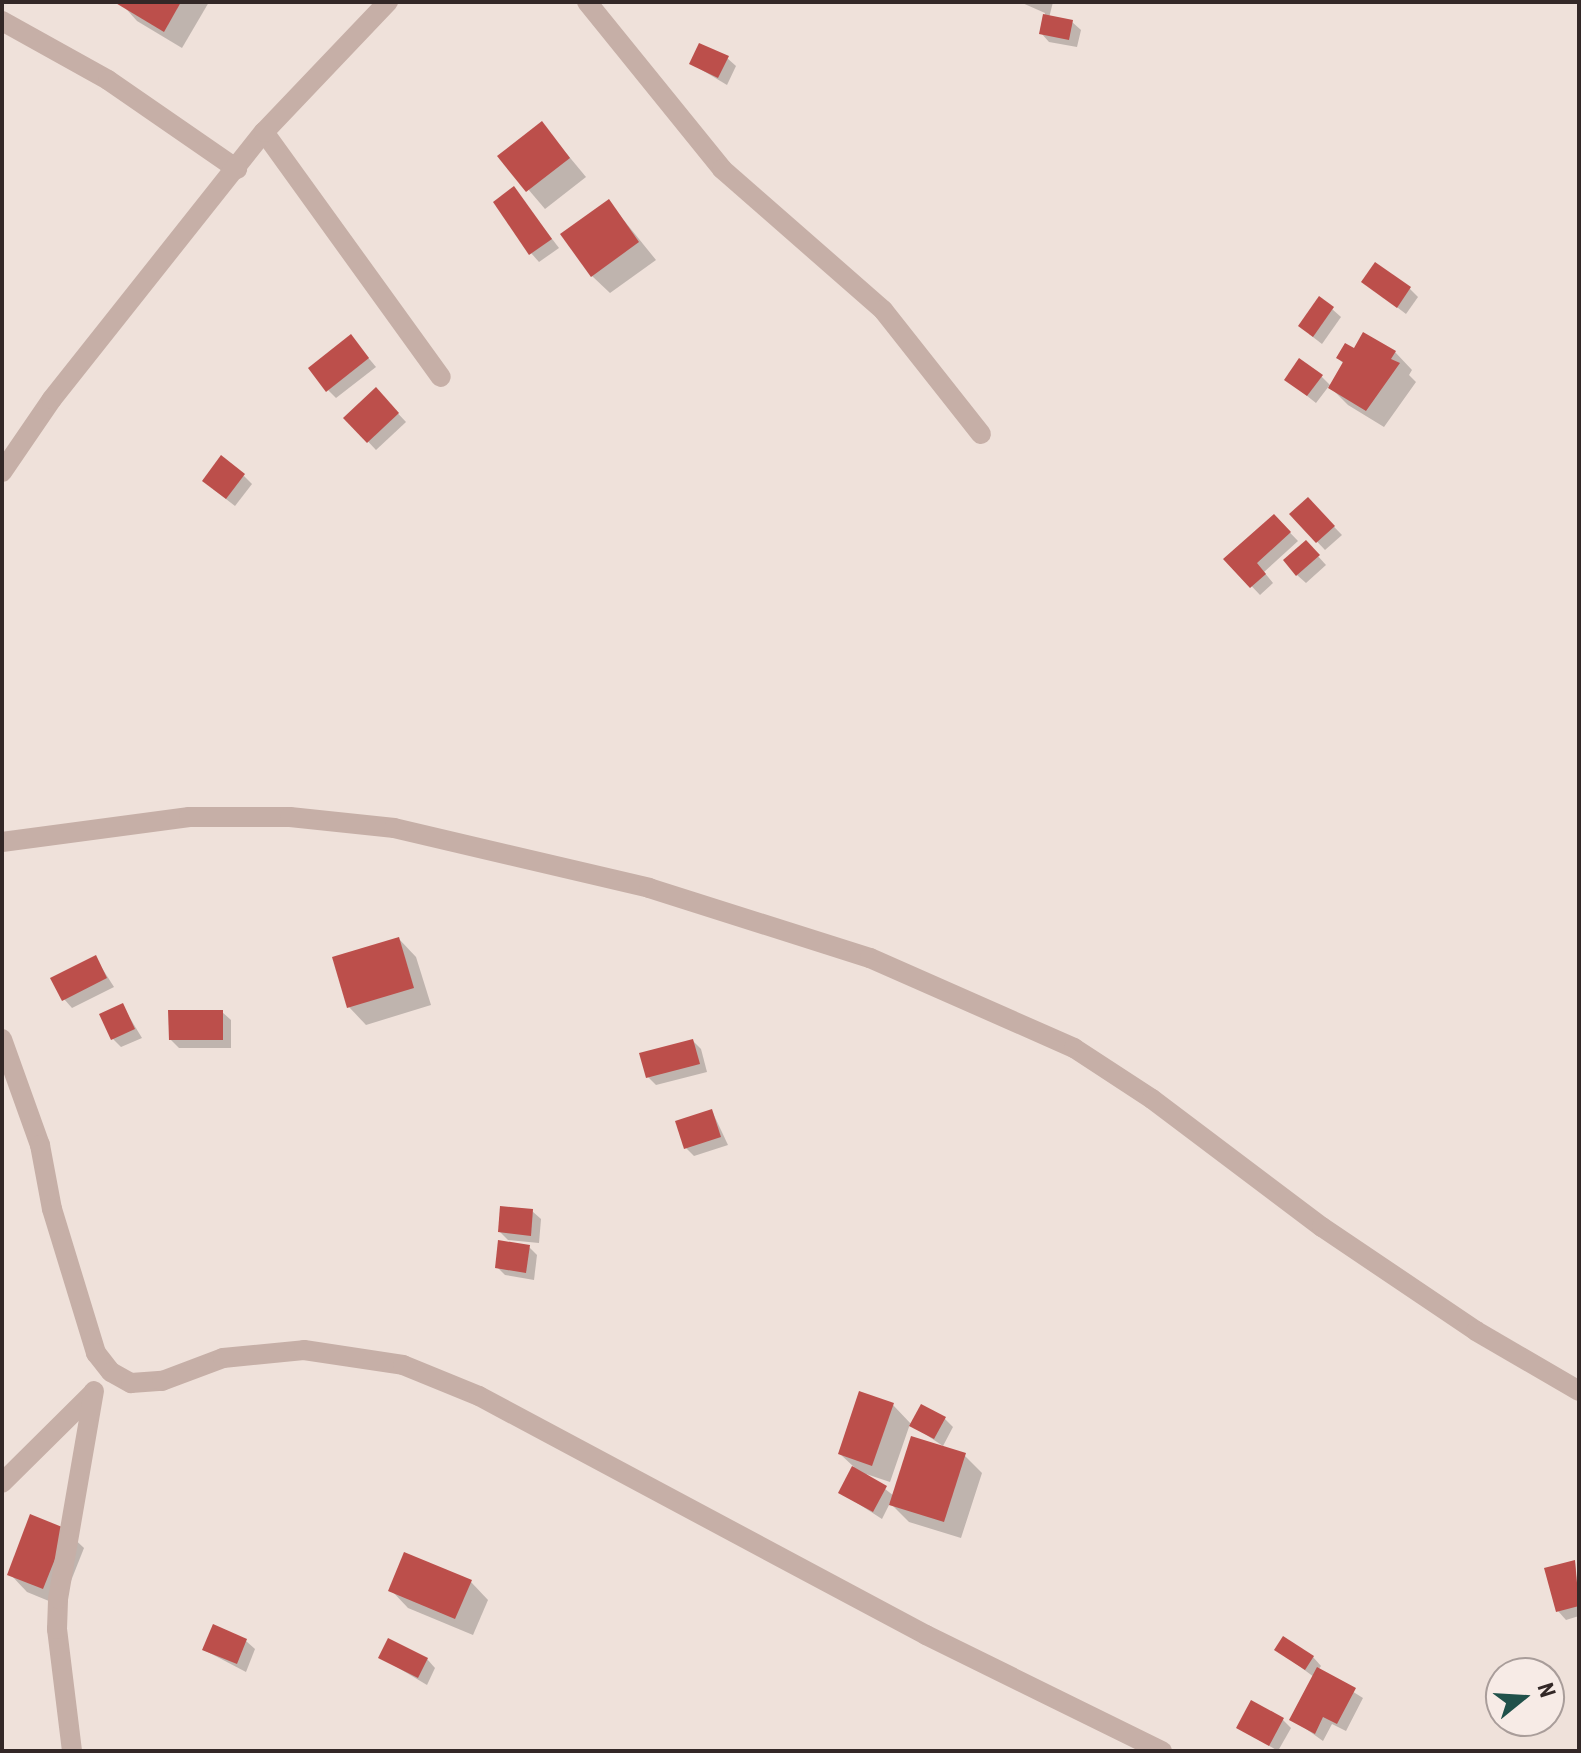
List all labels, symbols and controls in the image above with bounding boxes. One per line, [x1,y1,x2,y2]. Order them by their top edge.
north arrow [1485,1657,1565,1737]
text: N [1532,1680,1560,1700]

